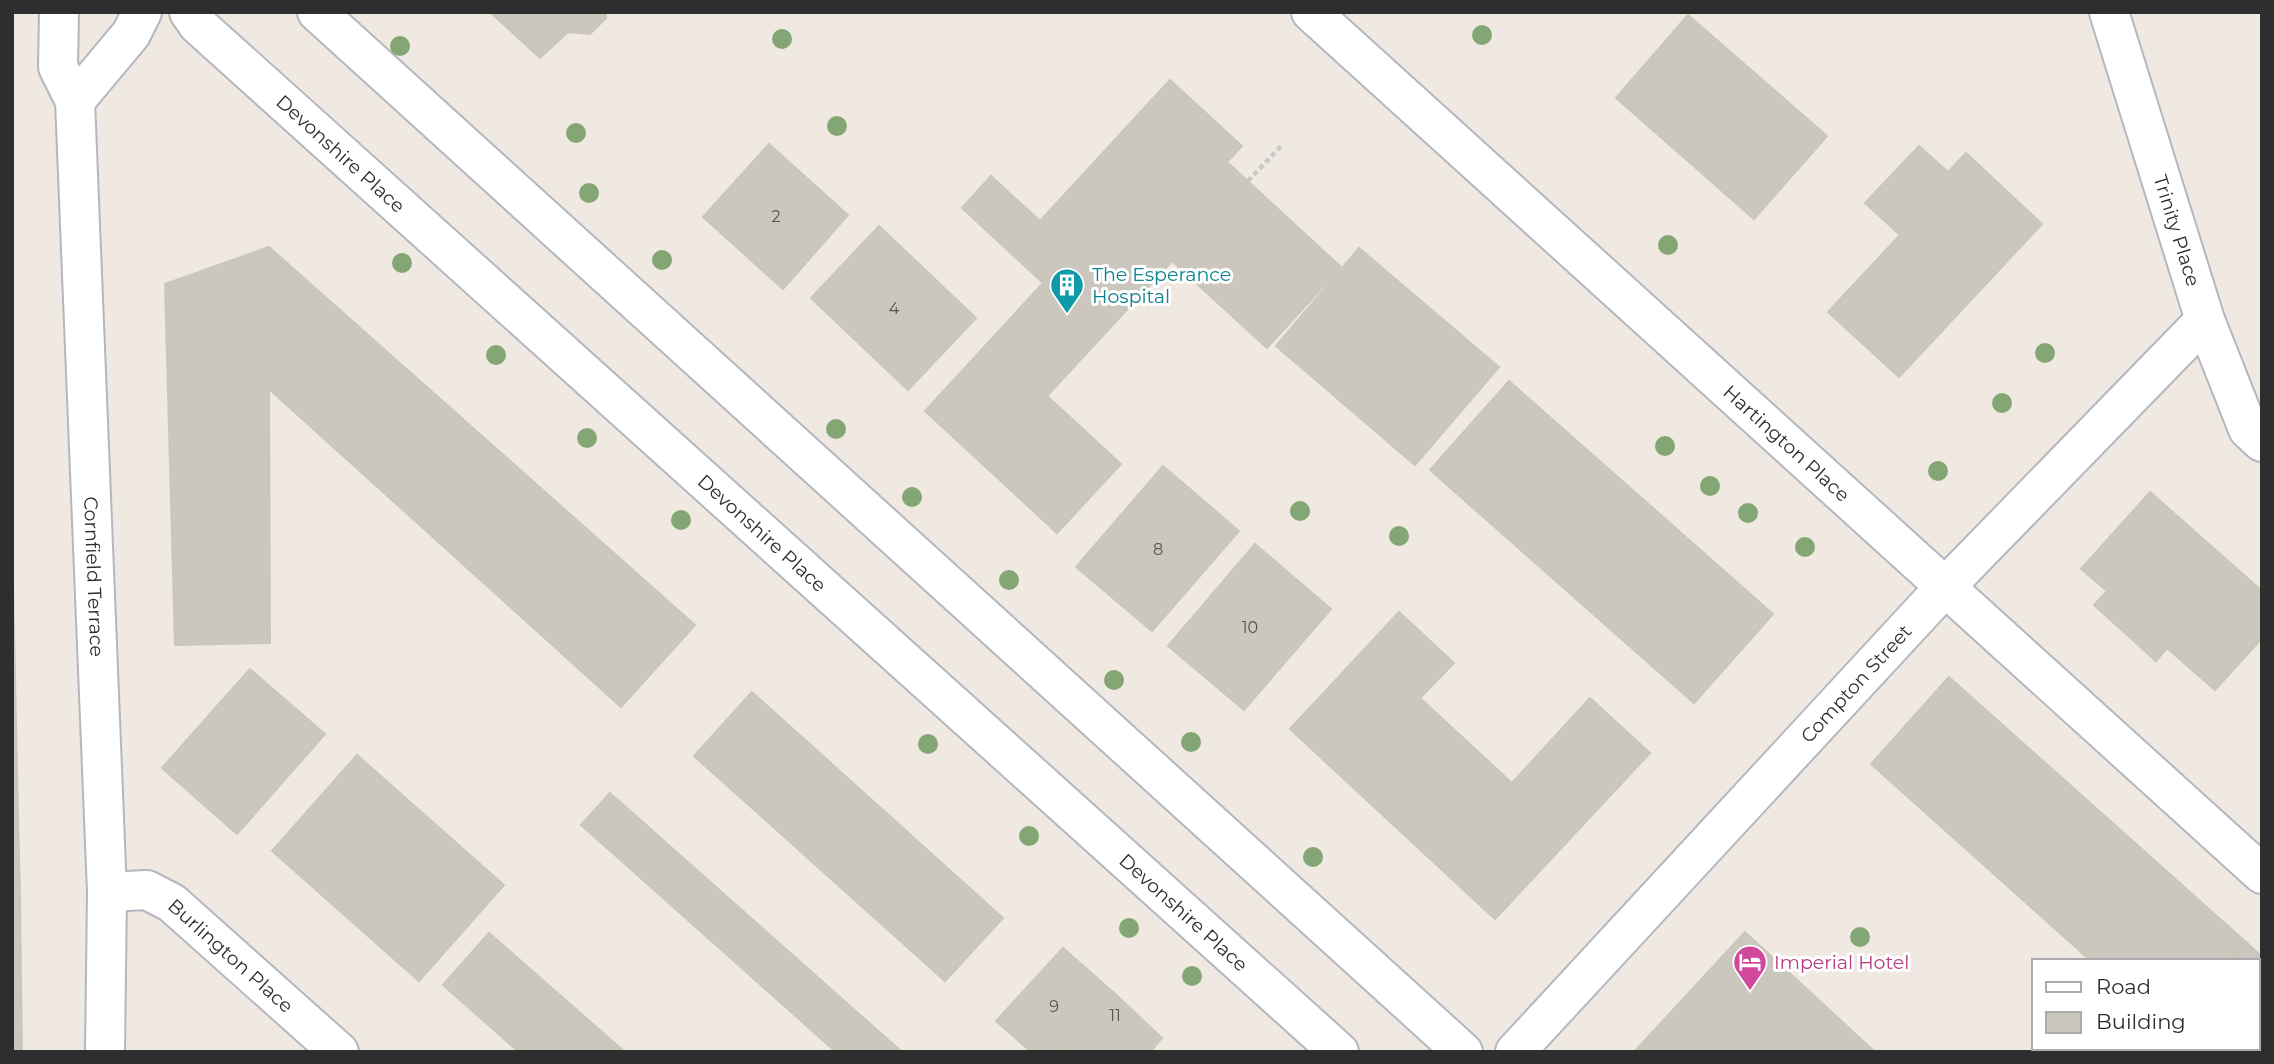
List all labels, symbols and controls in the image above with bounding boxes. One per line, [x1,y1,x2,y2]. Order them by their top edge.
street label: Devonshire Place [272,90,410,217]
street label: Trinity Place [2149,172,2205,289]
house number: 2 [771,207,781,226]
place label: The Esperance Hospital [1092,263,1231,308]
building icon: The Esperance Hospital [1048,266,1086,315]
house number: 4 [889,299,900,318]
street label: Hartington Place [1719,380,1855,506]
street label: Devonshire Place [693,469,831,597]
street label: Cornfield Terrace [80,496,109,657]
house number: 8 [1153,540,1163,559]
house number: 10 [1242,618,1258,637]
street label: Compton Street [1796,619,1916,747]
street label: Devonshire Place [1115,849,1253,976]
street label: Burlington Place [163,894,298,1017]
hotel icon: Imperial Hotel [1731,943,1769,992]
place label: Imperial Hotel [1774,951,1909,974]
legend [2032,959,2260,1050]
text: Road [2096,974,2151,999]
house number: 9 [1049,997,1059,1016]
house number: 11 [1109,1006,1121,1025]
text: Building [2096,1009,2186,1034]

